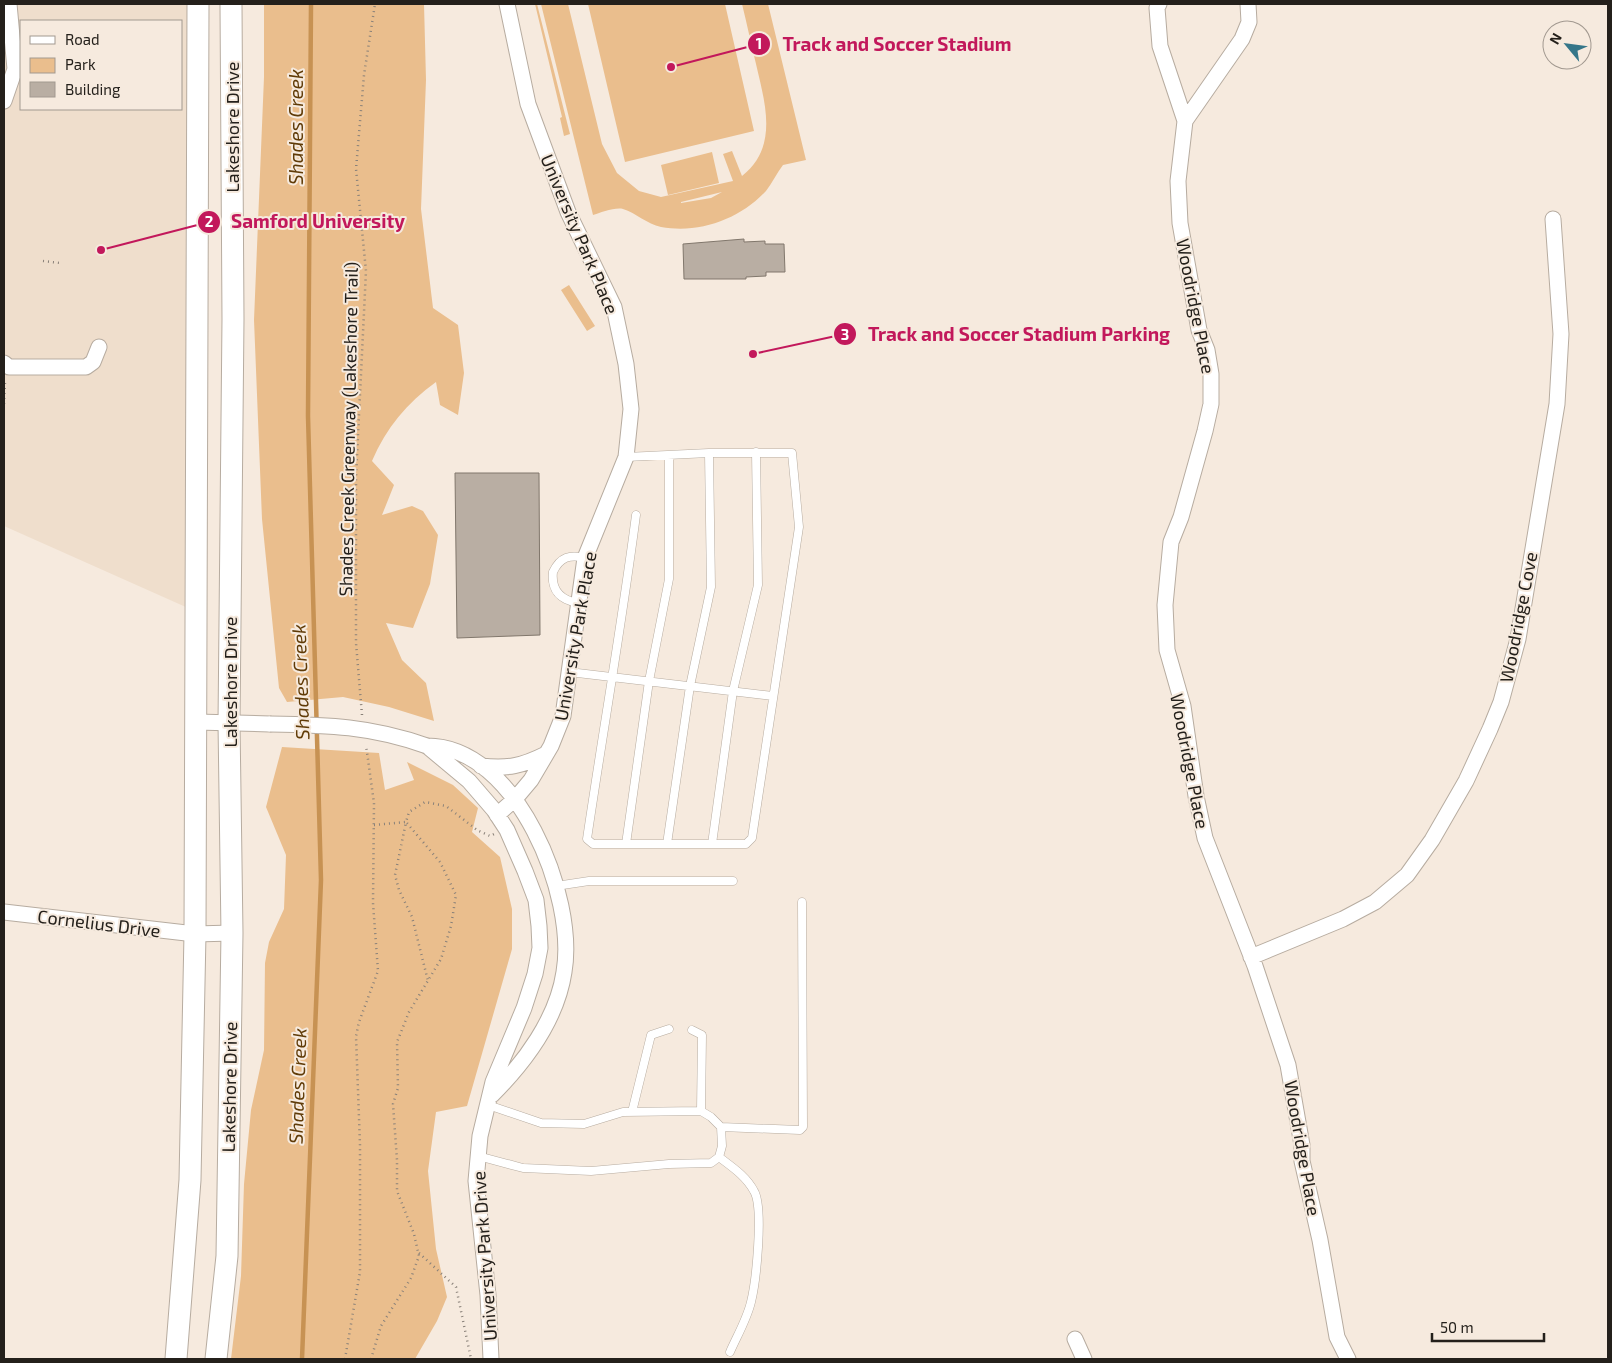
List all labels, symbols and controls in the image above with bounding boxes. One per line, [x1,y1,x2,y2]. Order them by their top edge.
legend [20,20,182,110]
north arrow [1542,20,1592,70]
callout: Track and Soccer Stadium [747,27,1022,61]
text: Road [65,30,100,48]
text: N [1545,30,1565,47]
text: Track and Soccer Stadium [782,32,1012,55]
text: 1 [756,34,762,52]
text: Park [65,55,96,73]
street label: Lakeshore Drive [221,62,243,192]
water label: Shades Creek [284,69,307,185]
text: Building [65,80,121,98]
street label: University Park Place [536,151,624,317]
callout: Samford University [196,205,415,239]
text: Samford University [231,209,405,233]
text: 2 [205,212,214,230]
street label: Woodridge Place [1172,236,1220,376]
street label: Shades Creek Greenway (Lakeshore Trail) [334,262,362,596]
callout: Track and Soccer Stadium Parking [833,317,1181,351]
text: Track and Soccer Stadium Parking [868,322,1170,345]
text: 3 [841,325,849,343]
street label: University Park Place [549,550,601,722]
street label: Woodridge Cove [1495,550,1541,684]
street label: Lakeshore Drive [219,617,241,747]
water label: Shades Creek [286,624,314,740]
street label: Woodridge Place [1166,691,1214,831]
street label: Cornelius Drive [36,905,162,941]
street label: Lakeshore Drive [217,1021,241,1153]
water label: Shades Creek [283,1028,311,1144]
street label: Woodridge Place [1280,1078,1326,1218]
street label: University Park Drive [467,1170,501,1342]
scale bar [1432,1310,1544,1342]
text: 50 m [1440,1318,1474,1336]

